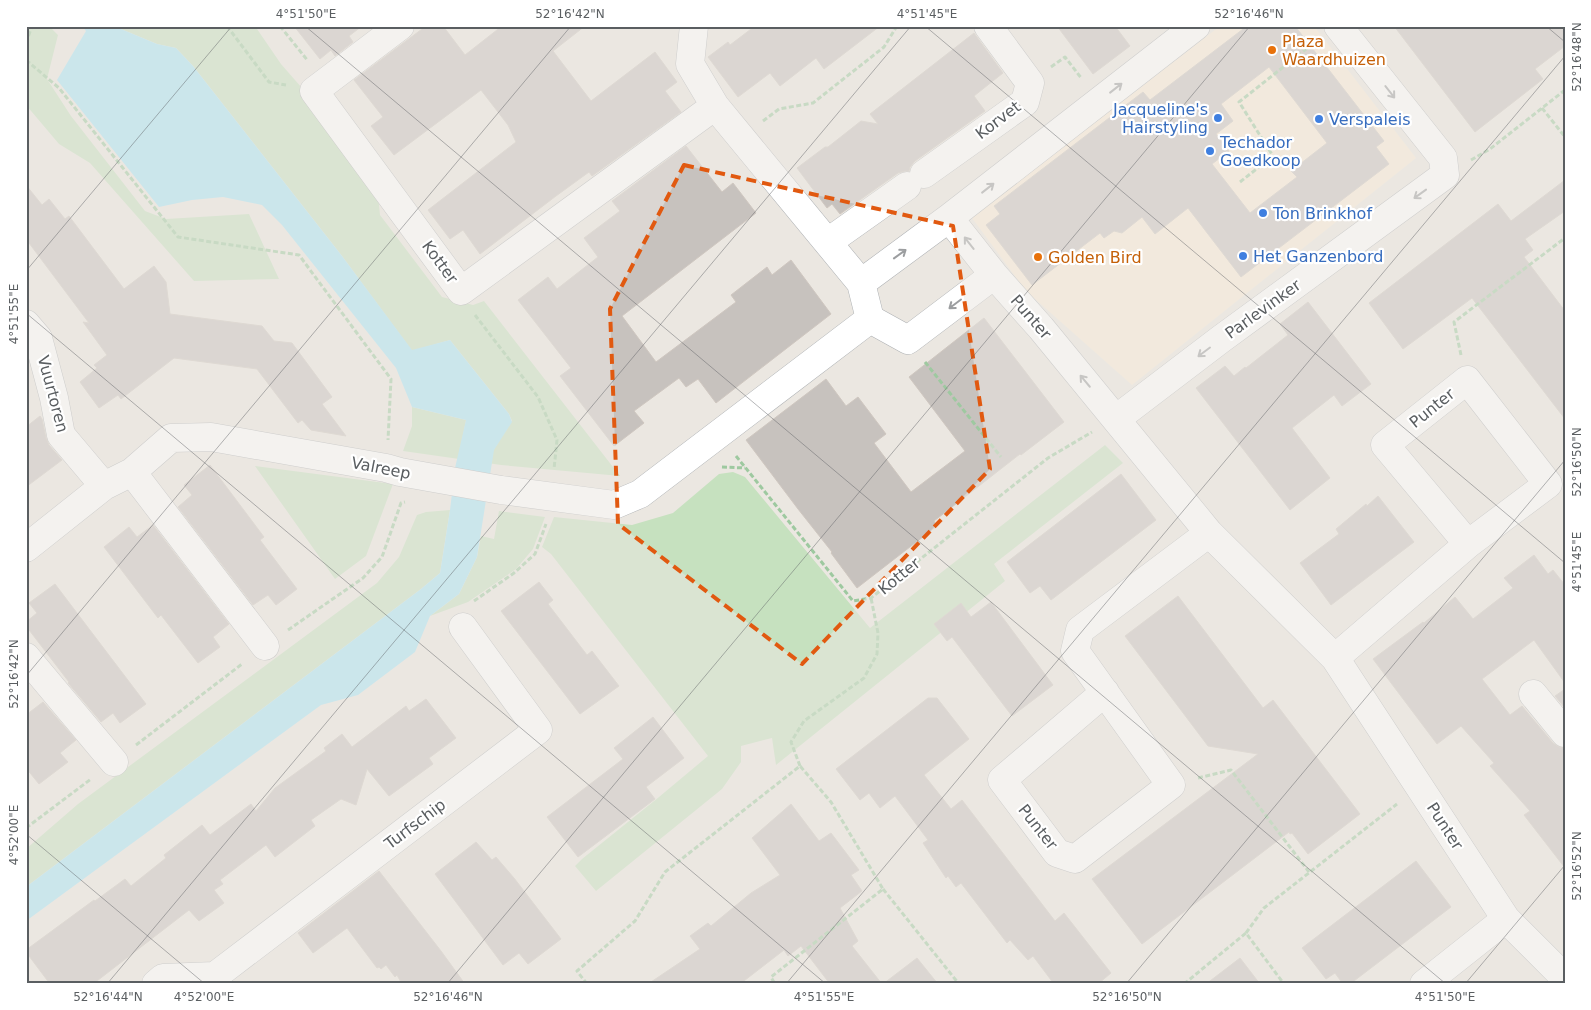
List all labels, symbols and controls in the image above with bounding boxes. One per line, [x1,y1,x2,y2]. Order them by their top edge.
text: 4°51'50"E [276,7,336,21]
text: 52°16'42"N [535,7,605,21]
text: 4°51'45"E [897,7,957,21]
text: 52°16'46"N [1214,7,1284,21]
text: 52°16'48"N [1570,22,1584,92]
place label: Plaza Waardhuizen [1282,32,1386,69]
marker: Plaza Waardhuizen [1266,44,1278,56]
one-way arrow [1109,83,1122,94]
one-way arrow [1384,85,1395,98]
street label: Korvet [972,97,1024,143]
place label: Jacqueline's Hairstyling [1112,100,1208,137]
place label: Verspaleis [1329,110,1411,129]
marker: Jacqueline's Hairstyling [1212,112,1224,124]
marker: Verspaleis [1313,113,1325,125]
place label: Techador Goedkoop [1219,133,1301,170]
marker: Techador Goedkoop [1204,145,1216,157]
one-way arrow [981,182,994,193]
one-way arrow [1413,189,1427,199]
place label: Ton Brinkhof [1272,204,1372,223]
marker: Ton Brinkhof [1257,207,1269,219]
street label: Kotter [418,237,462,288]
one-way arrow [964,237,975,250]
place label: Het Ganzenbord [1253,247,1383,266]
place label: Golden Bird [1048,248,1142,267]
one-way arrow [893,249,907,259]
marker: Het Ganzenbord [1237,250,1249,262]
marker: Golden Bird [1032,251,1044,263]
street label: Parlevinker [1222,275,1305,343]
text: 4°51'55"E [7,284,21,344]
street label: Punter [1007,291,1056,343]
one-way arrow [949,299,962,310]
one-way arrow [1197,347,1211,357]
street label: Vuurtoren [34,353,72,435]
one-way arrow [1079,375,1090,388]
street label: Punter [1406,384,1459,432]
text: 52°16'50"N [1570,427,1584,497]
street label: Valreep [350,453,412,483]
text: 4°51'45"E [1570,532,1584,592]
street label: Kotter [874,553,924,599]
text: 52°16'42"N [7,639,21,709]
street label: Turfschip [380,795,449,854]
street label: Punter [1423,799,1467,853]
street label: Punter [1014,801,1062,854]
text: 4°52'00"E [7,805,21,865]
text: 52°16'52"N [1570,831,1584,901]
text: 52°16'44"N [73,990,143,1004]
text: 4°52'00"E [174,990,234,1004]
text: 52°16'46"N [413,990,483,1004]
text: 4°51'55"E [794,990,854,1004]
text: 52°16'50"N [1092,990,1162,1004]
text: 4°51'50"E [1415,990,1475,1004]

